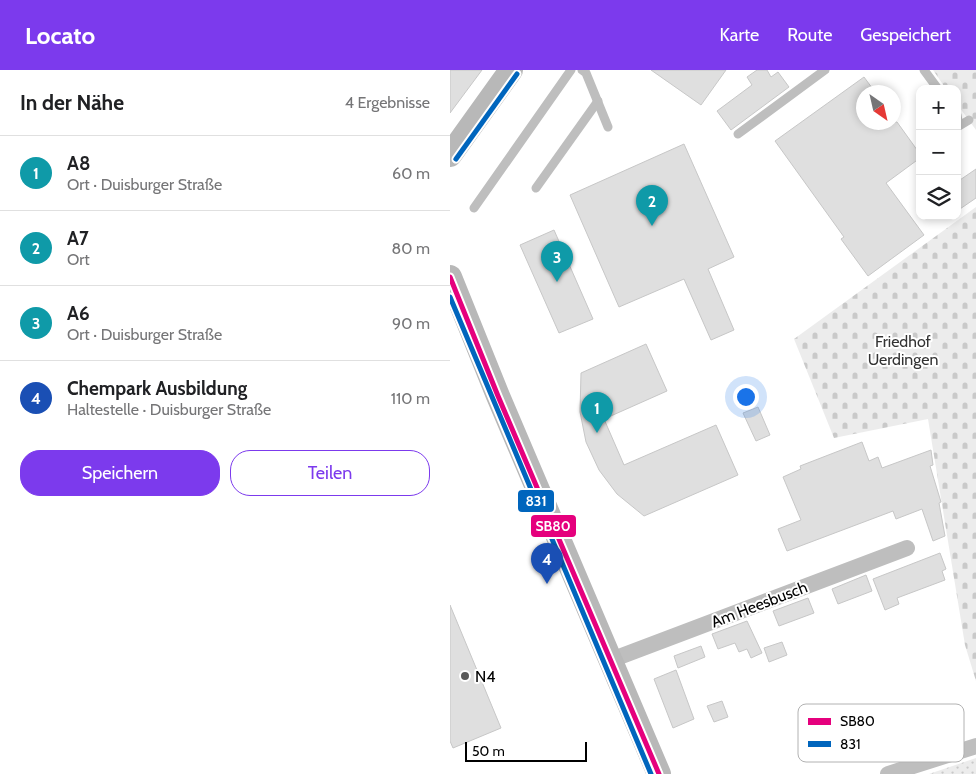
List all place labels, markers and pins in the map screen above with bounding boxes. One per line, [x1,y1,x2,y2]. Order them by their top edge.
pin: 2 [636,185,668,226]
pin: 3 [541,241,573,282]
pin: 1 [581,392,613,433]
pin: 4 [531,543,563,584]
place label: N4 [475,667,496,686]
marker: N4 [459,670,471,682]

